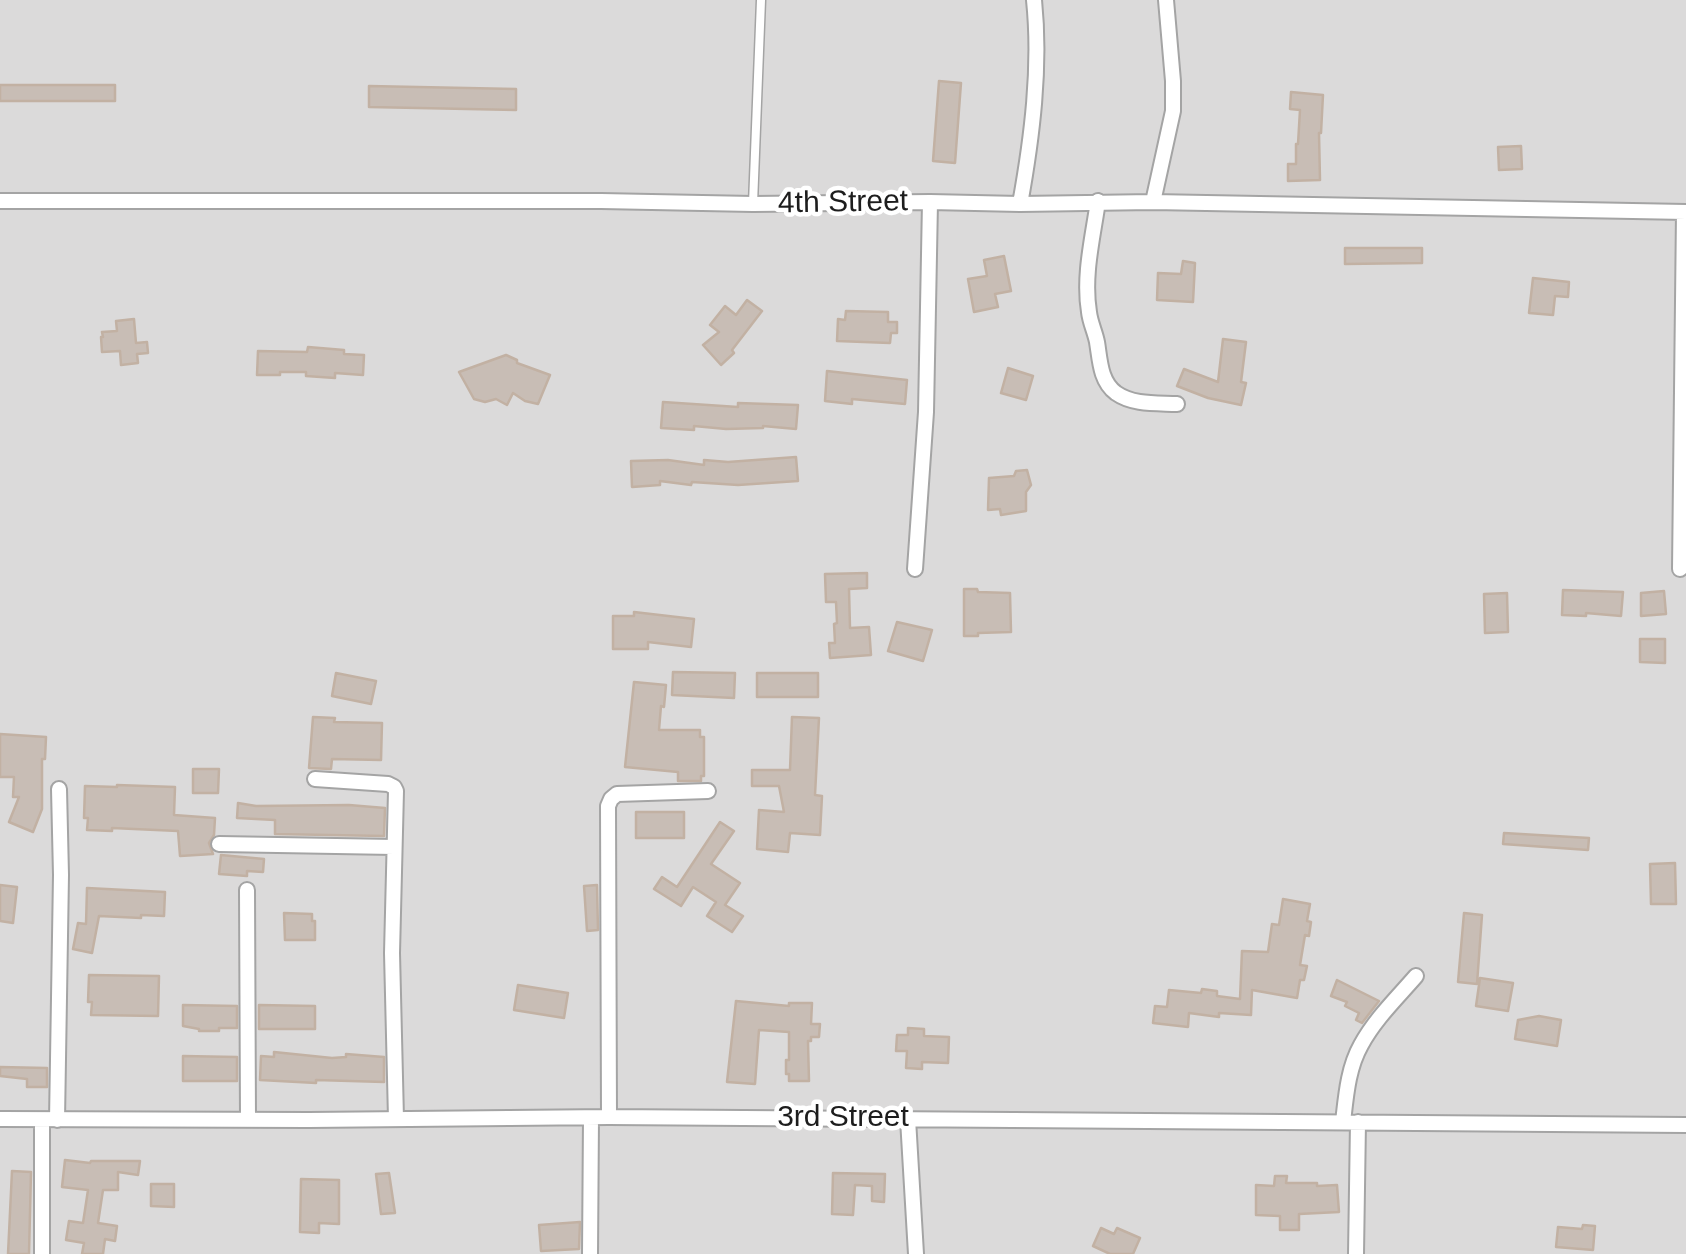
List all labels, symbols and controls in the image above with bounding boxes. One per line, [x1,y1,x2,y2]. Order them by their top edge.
street label: 4th Street [778,184,908,222]
street label: 3rd Street [777,1100,909,1136]

